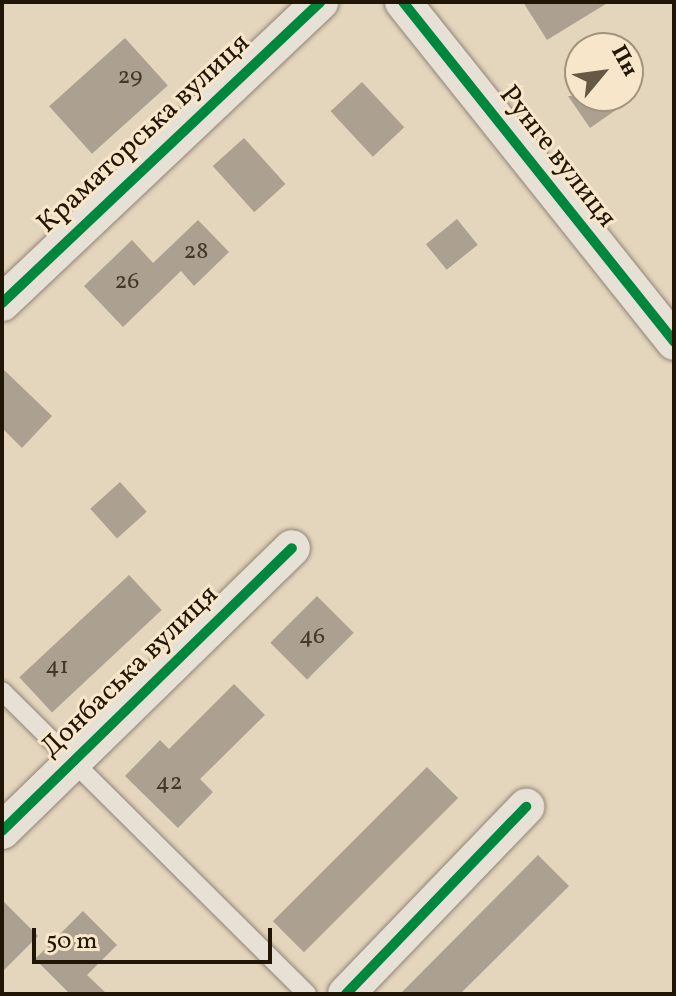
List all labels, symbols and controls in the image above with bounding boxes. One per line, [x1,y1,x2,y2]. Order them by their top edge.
street label: Краматорська вулиця [31,27,257,241]
north arrow [564,32,644,112]
text: Пн [603,40,645,82]
house number: 29 [117,64,143,92]
street label: Рунге вулиця [491,79,623,235]
house number: 28 [183,239,209,267]
house number: 26 [114,269,140,297]
street label: Донбаська вулиця [34,579,226,765]
house number: 46 [299,624,325,652]
house number: 41 [45,654,69,682]
house number: 42 [155,770,183,798]
scale bar [36,912,276,962]
text: 50 m [46,925,98,959]

